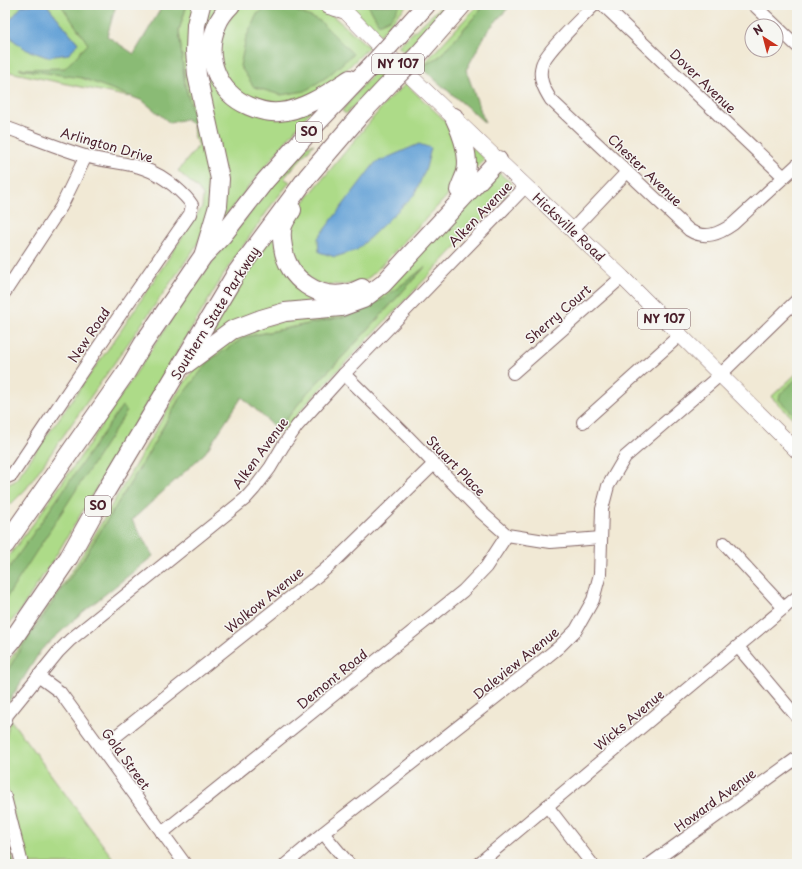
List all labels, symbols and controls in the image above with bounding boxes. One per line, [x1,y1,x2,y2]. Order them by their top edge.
north arrow [744,18,784,58]
text: N [749,20,767,39]
street label: Dover Avenue [666,44,741,117]
road number: NY 107 [372,54,424,74]
street label: Arlington Drive [59,122,156,167]
road number: SO [296,122,322,142]
street label: Chester Avenue [604,129,687,210]
street label: Alken Avenue [443,177,516,251]
street label: Hicksville Road [529,188,610,265]
street label: Southern State Parkway [166,242,263,383]
street label: Sherry Court [521,280,595,348]
street label: New Road [63,303,114,366]
road number: NY 107 [638,309,690,329]
street label: Alken Avenue [227,413,292,492]
street label: Stuart Place [423,431,490,500]
road number: SO [85,496,111,516]
street label: Wolkow Avenue [220,562,307,637]
street label: Daleview Avenue [469,622,563,703]
street label: Demont Road [292,644,371,713]
street label: Wicks Avenue [590,685,668,755]
street label: Gold Street [98,724,155,793]
street label: Howard Avenue [670,764,759,836]

